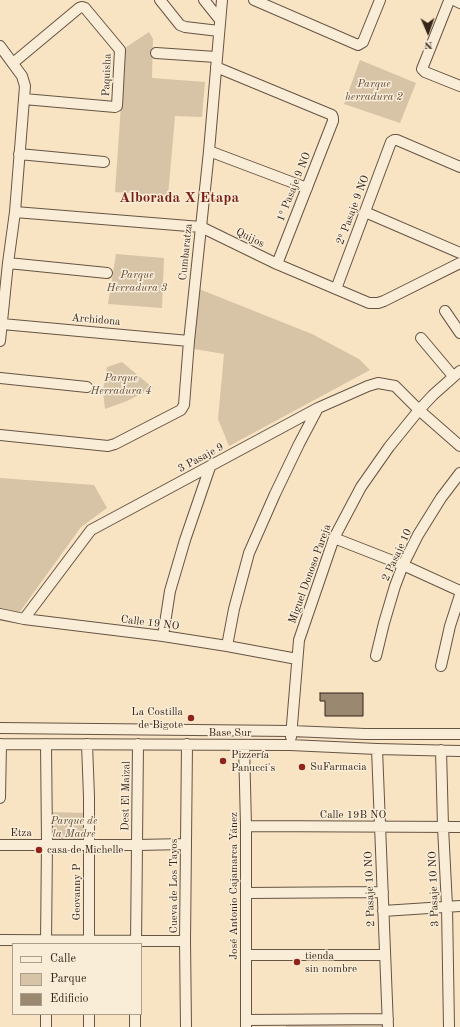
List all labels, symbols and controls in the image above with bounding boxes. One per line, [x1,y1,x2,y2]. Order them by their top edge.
north arrow [408,12,448,52]
text: N [424,39,433,50]
street label: Paquisha [100,53,114,97]
park label: Parque herradura 2 [345,77,403,103]
street label: 1º Pasaje 9 NO [274,150,314,224]
street label: 2º Pasaje 9 NO [334,173,372,247]
district label: Alborada X Etapa [119,189,239,207]
street label: Cumbaratza [176,223,196,281]
street label: Quijos [233,225,267,251]
park label: Parque Herradura 3 [107,268,167,294]
street label: Archidona [71,311,121,329]
park label: Parque Herradura 4 [91,371,151,397]
street label: 3 Pasaje 9 [176,440,226,476]
street label: Miguel Donoso Pareja [286,522,334,626]
street label: 2 Pasaje 10 [379,527,415,583]
street label: Calle 19 NO [120,613,180,633]
place label: La Costilla de Bigote [131,705,183,731]
marker: La Costilla de Bigote [186,713,196,723]
street label: Base Sur [208,726,252,740]
place label: Pizzería Panucci's [231,748,275,774]
marker: Pizzería Panucci's [218,756,228,766]
place label: SuFarmacia [310,760,367,774]
street label: Dest El Maizal [119,761,133,831]
marker: SuFarmacia [297,762,307,772]
street label: Calle 19B NO [320,808,386,822]
street label: José Antonio Cajamarca Yánez [227,812,241,960]
park label: Parque de la Madre [51,814,97,840]
street label: Etza [10,826,32,840]
street label: Cueva de Los Tayos [167,839,181,933]
place label: casa de Michelle [47,843,123,857]
marker: casa de Michelle [34,845,44,855]
street label: 2 Pasaje 10 NO [362,851,378,927]
street label: 3 Pasaje 10 NO [426,851,442,927]
street label: Geovanny P [70,863,84,921]
legend [12,943,142,1015]
place label: tienda sin nombre [305,949,357,975]
text: Calle [50,953,76,965]
marker: tienda sin nombre [292,957,302,967]
text: Parque [50,973,86,985]
text: Edificio [50,993,89,1005]

